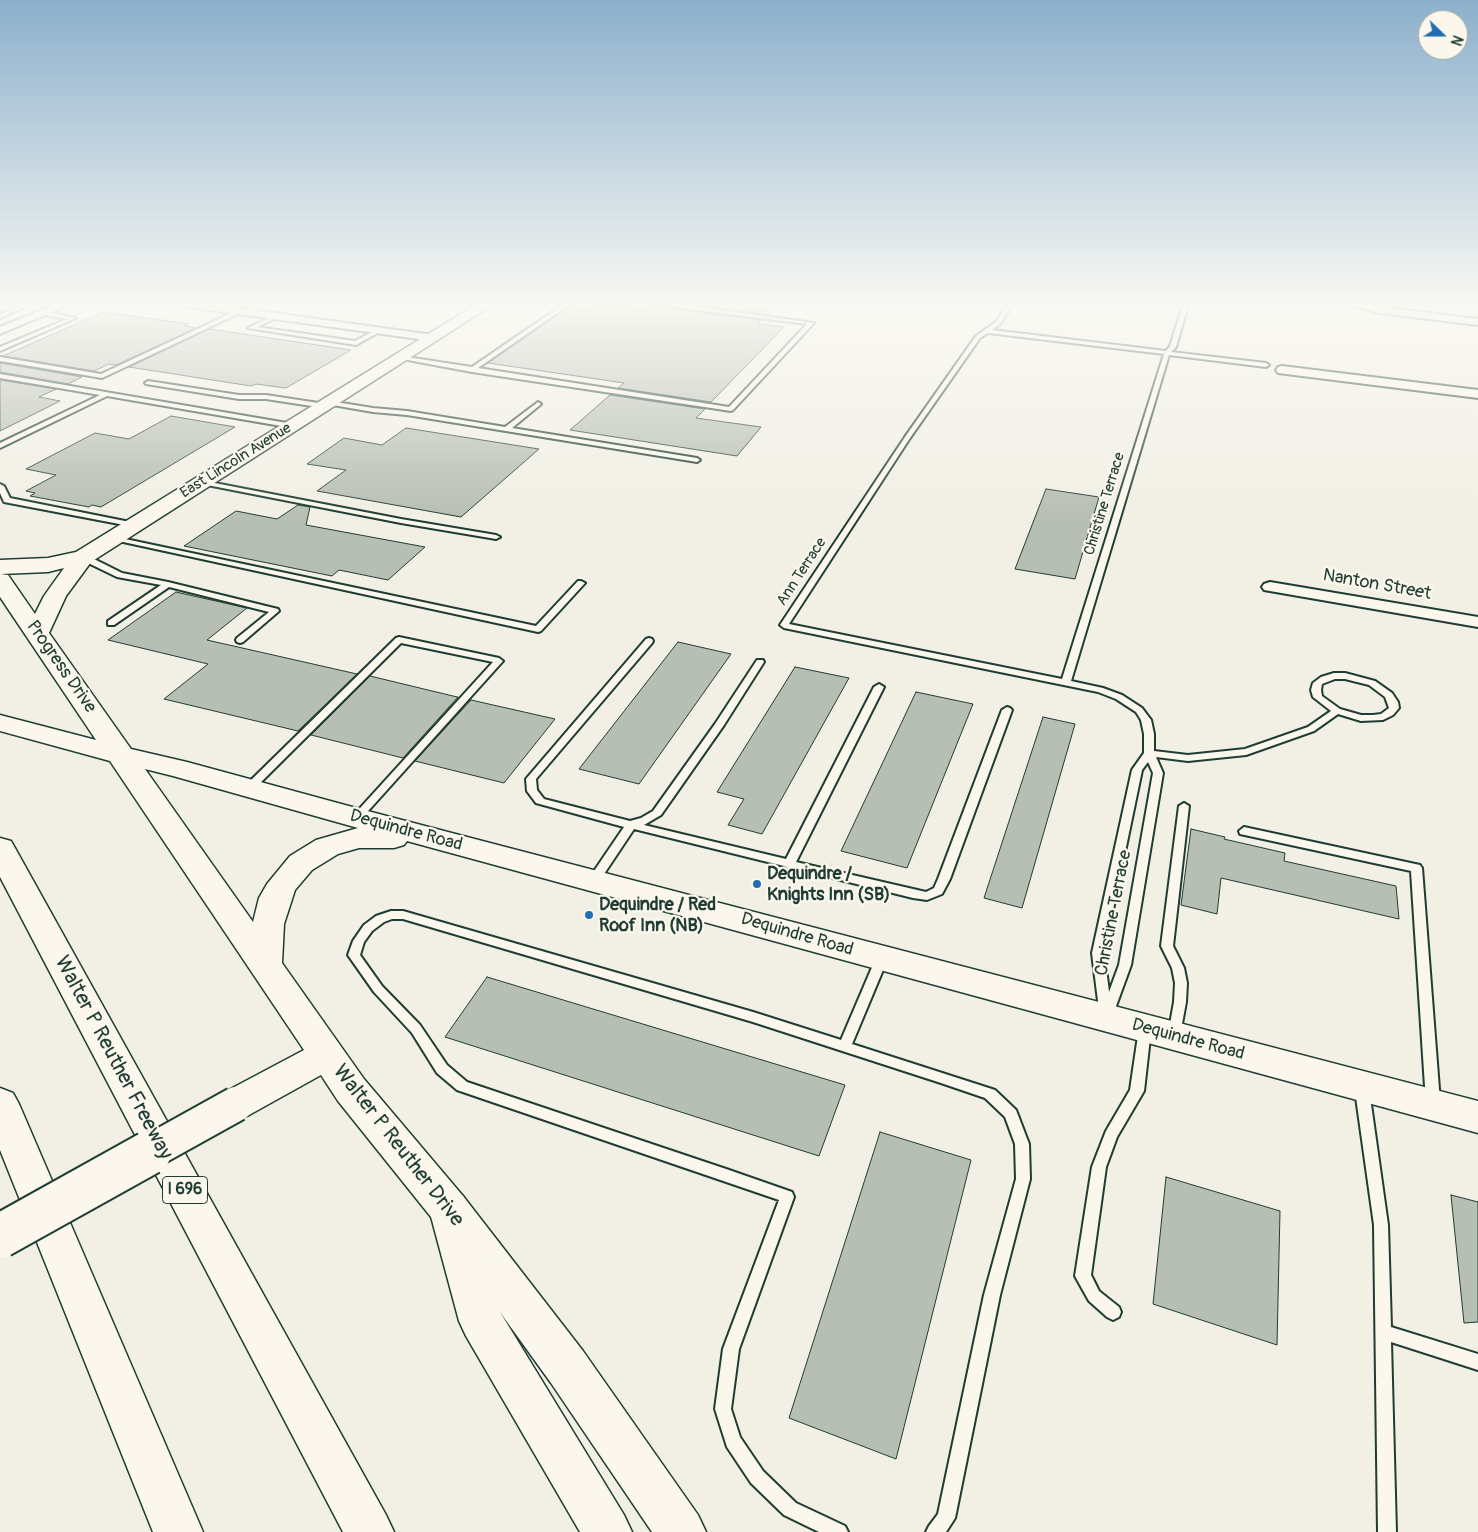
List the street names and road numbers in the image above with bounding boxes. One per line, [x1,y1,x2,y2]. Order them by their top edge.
street label: East Lincoln Avenue [177,420,295,502]
street label: Christine Terrace [1081,451,1129,557]
street label: Ann Terrace [773,535,831,609]
street label: Nanton Street [1321,565,1433,605]
street label: Progress Drive [21,617,101,717]
street label: Dequindre Road [347,806,465,856]
street label: Christine Terrace [1091,848,1137,978]
street label: Dequindre Road [738,909,856,961]
street label: Walter P Reuther Freeway [49,952,177,1164]
street label: Dequindre Road [1129,1015,1247,1065]
street label: Walter P Reuther Drive [327,1060,469,1232]
road number: I 696 [162,1176,208,1204]

